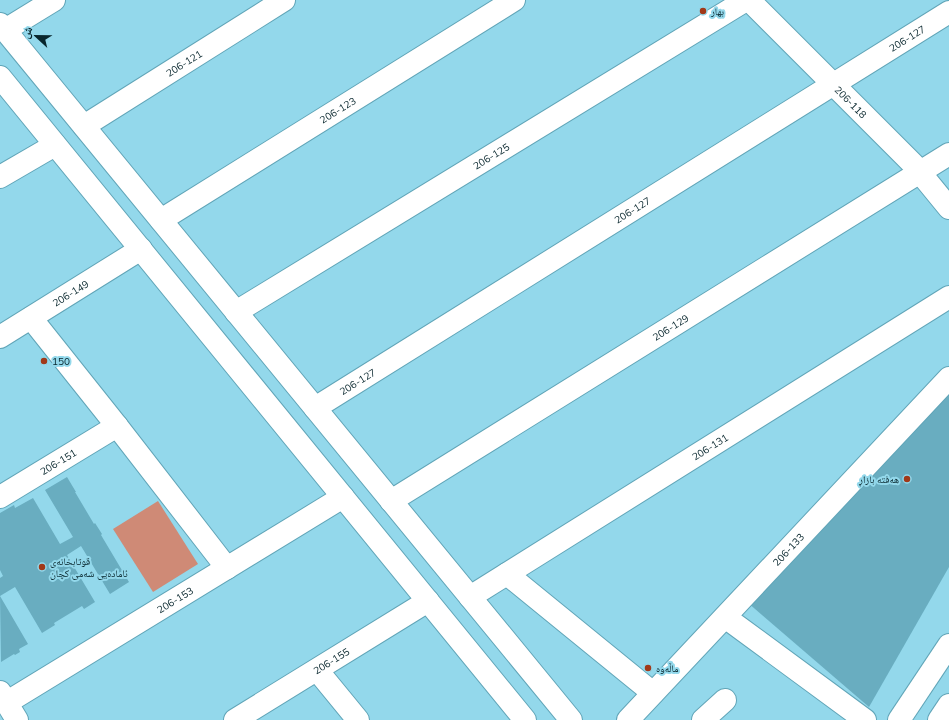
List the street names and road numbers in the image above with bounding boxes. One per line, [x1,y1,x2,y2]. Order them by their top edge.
street label: 206-127 [887,22,928,55]
street label: 206-121 [164,47,205,80]
street label: 206-118 [832,83,869,121]
street label: 206-123 [317,94,358,127]
street label: 206-125 [471,140,512,172]
street label: 206-127 [612,194,653,226]
street label: 206-149 [50,277,91,310]
street label: 206-129 [650,312,691,344]
street label: 206-127 [337,366,378,398]
street label: 206-131 [690,431,731,463]
street label: 206-151 [38,446,79,478]
street label: 206-133 [770,531,807,569]
street label: 206-153 [155,584,196,616]
street label: 206-155 [311,645,352,677]

